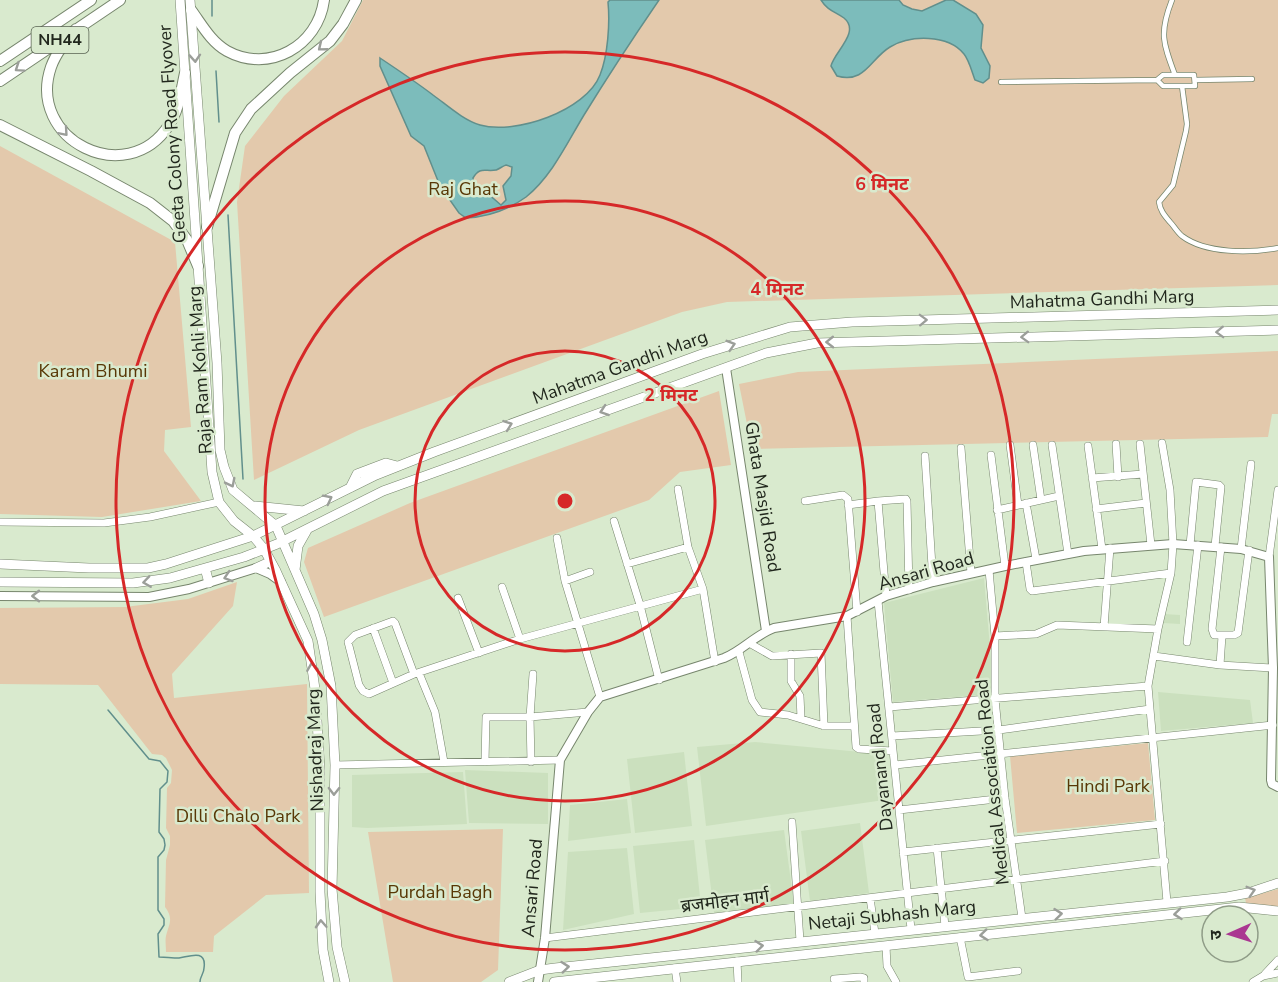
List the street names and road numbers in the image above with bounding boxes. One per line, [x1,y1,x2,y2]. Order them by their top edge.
street label: Geeta Colony Road Flyover [152,23,192,244]
road number: NH44 [32,27,88,53]
street label: Mahatma Gandhi Marg [1009,284,1195,314]
street label: Raja Ram Kohli Marg [182,285,218,455]
street label: Mahatma Gandhi Marg [529,324,711,410]
street label: Ghata Masjid Road [739,420,787,574]
street label: Ansari Road [875,546,977,596]
street label: Medical Association Road [969,678,1015,886]
street label: Nishadraj Marg [301,688,329,812]
street label: Dayanand Road [861,702,899,832]
street label: Ansari Road [516,838,548,938]
street label: ब्रजमोहन मार्ग [679,884,772,918]
street label: Netaji Subhash Marg [807,894,977,936]

